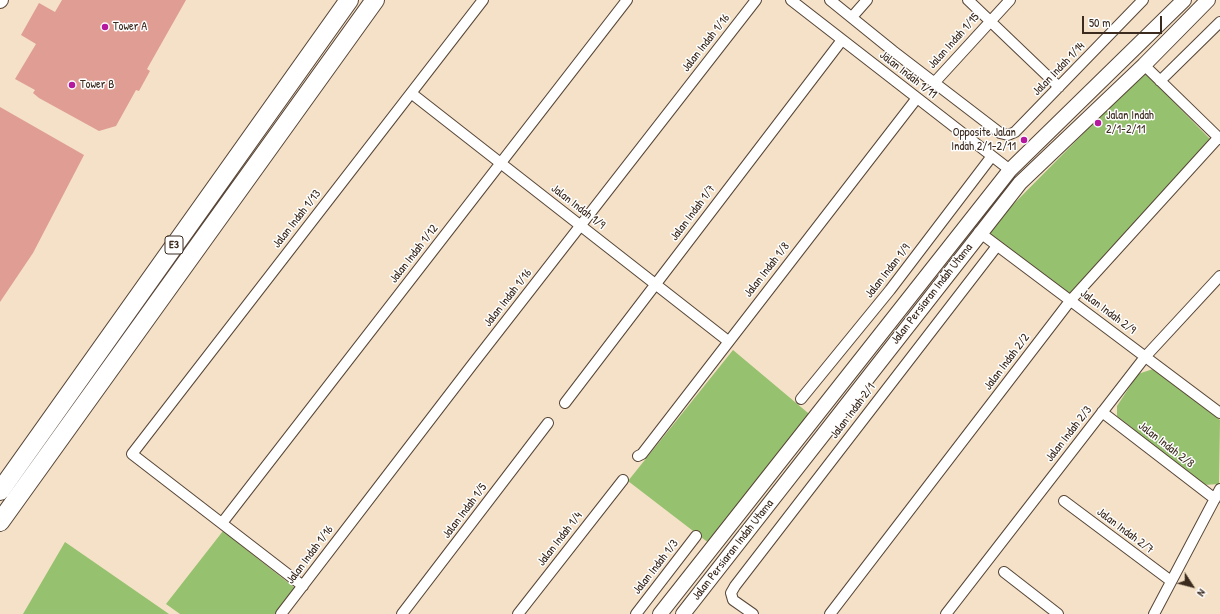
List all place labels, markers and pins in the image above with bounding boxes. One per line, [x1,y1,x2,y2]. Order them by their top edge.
place label: Tower A [113,20,147,34]
marker: Tower A [100,22,110,32]
place label: Tower B [80,78,114,92]
marker: Tower B [67,80,77,90]
place label: Jalan Indah 2/1-2/11 [1106,109,1154,137]
marker: Jalan Indah 2/1-2/11 [1093,118,1103,128]
place label: Opposite Jalan Indah 2/1-2/11 [951,126,1016,154]
marker: Opposite Jalan Indah 2/1-2/11 [1019,135,1029,145]

